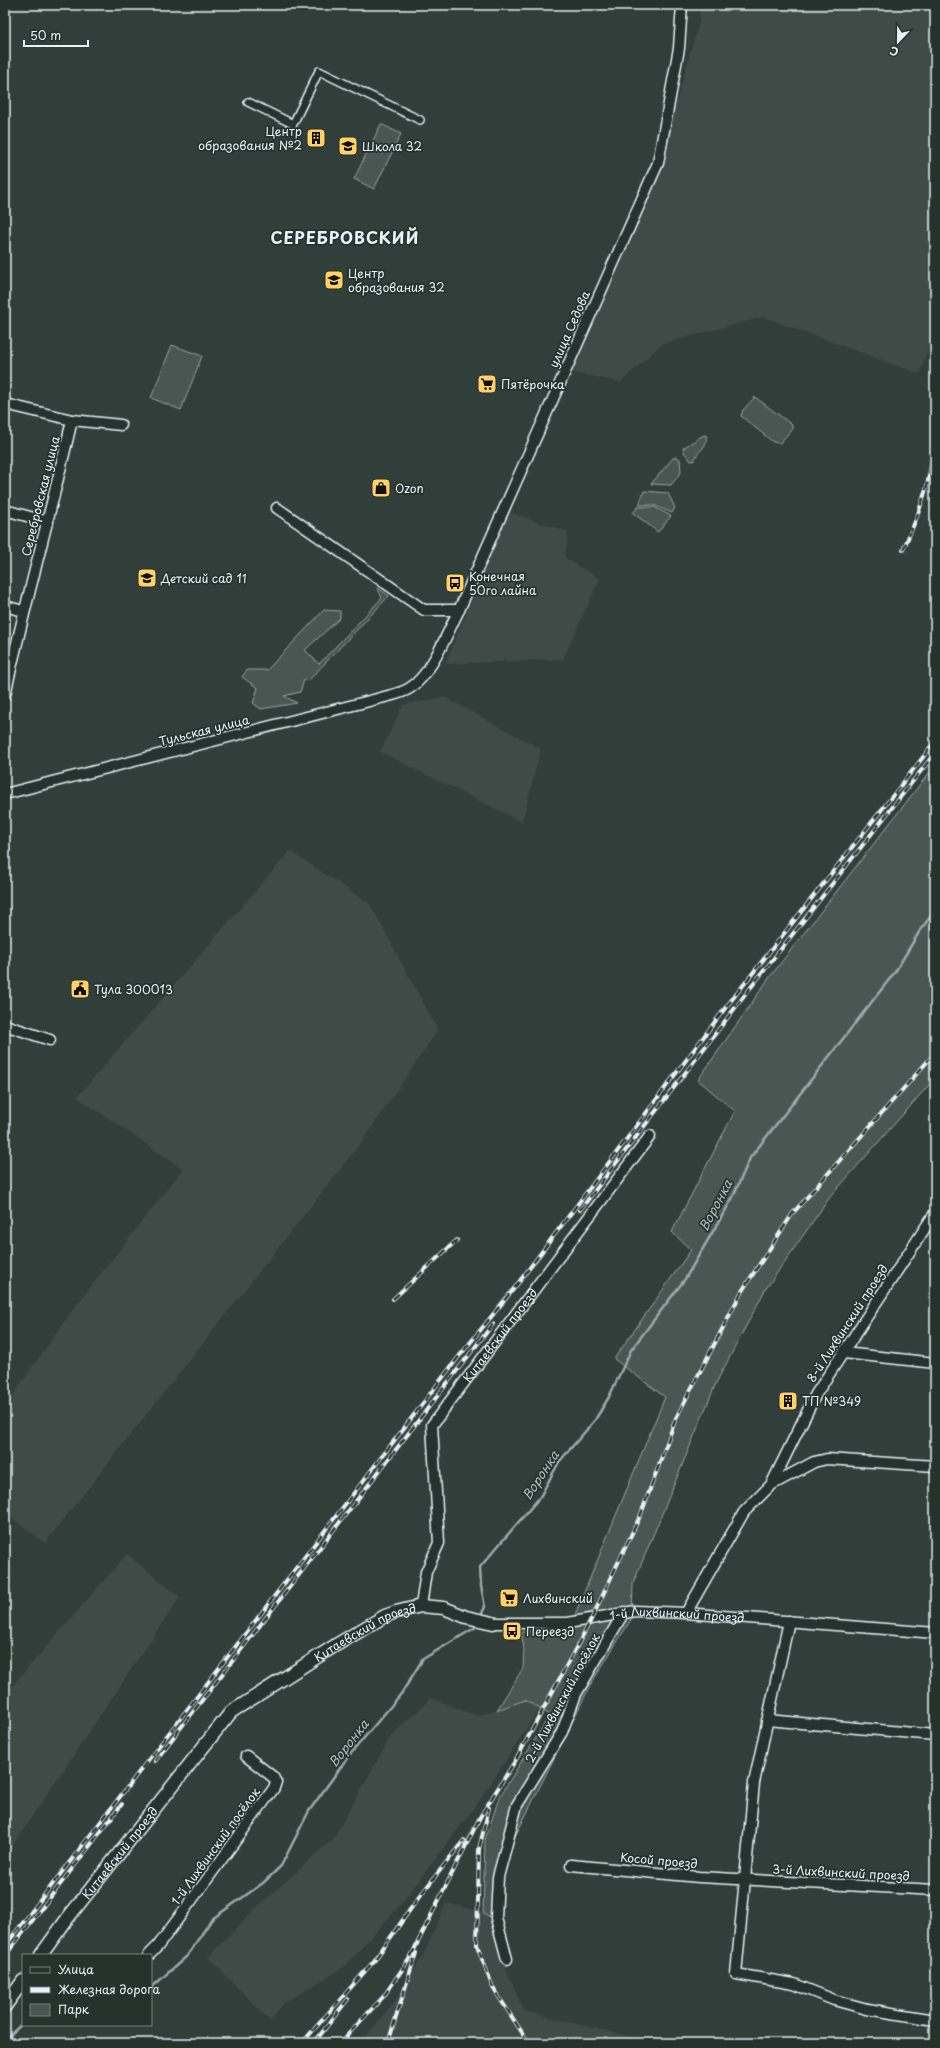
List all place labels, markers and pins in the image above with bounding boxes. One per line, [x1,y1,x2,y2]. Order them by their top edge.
place label: Центр образования №2 [198,122,302,154]
building icon: Центр образования №2 [305,127,327,149]
school or university icon: Школа 32 [337,135,359,157]
place label: Школа 32 [362,137,422,155]
place label: Центр образования 32 [348,264,445,296]
school or university icon: Центр образования 32 [323,269,345,291]
supermarket icon: Пятёрочка [476,373,498,395]
place label: Пятёрочка [501,375,565,393]
shop icon: Ozon [370,477,392,499]
place label: Ozon [395,479,424,497]
school or university icon: Детский сад 11 [136,567,158,589]
place label: Конечная 50го лайна [469,567,537,599]
place label: Детский сад 11 [160,569,247,587]
bus stop icon: Конечная 50го лайна [444,572,466,594]
public building icon: Тула 300013 [69,978,91,1000]
place label: Тула 300013 [94,980,173,998]
building icon: ТП №349 [777,1390,799,1412]
place label: ТП №349 [802,1392,861,1410]
supermarket icon: Лихвинский [498,1587,520,1609]
place label: Лихвинский [523,1589,593,1607]
bus stop icon: Переезд [501,1620,523,1642]
place label: Переезд [526,1622,574,1640]

